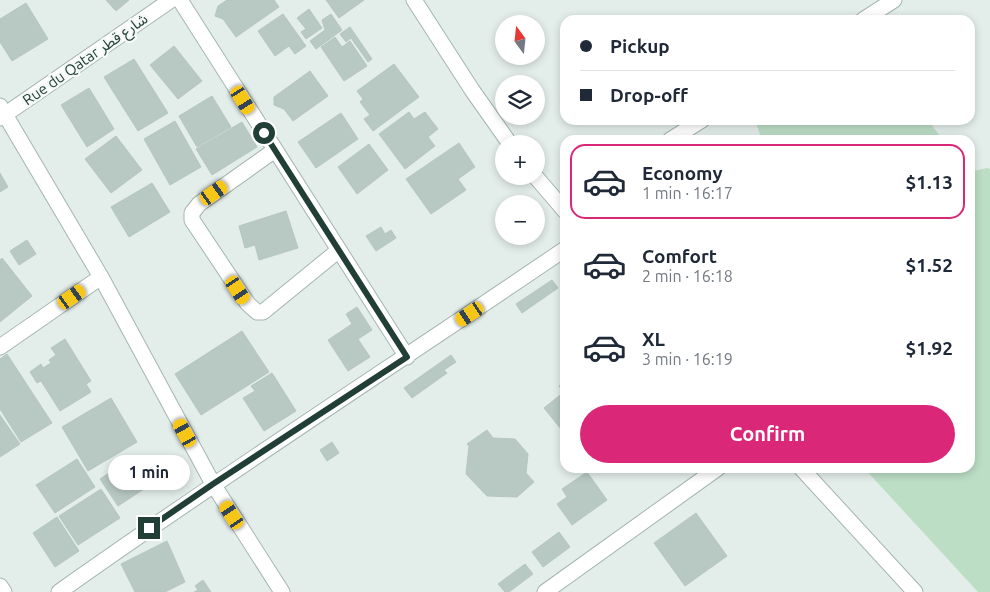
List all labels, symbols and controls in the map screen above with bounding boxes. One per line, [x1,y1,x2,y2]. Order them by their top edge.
street label: Rue du Qatar شارع قطر [19,9,153,112]
north arrow [495,15,545,65]
map controls [495,15,545,245]
text: Pickup [610,35,670,57]
button: layers [495,75,545,125]
car [228,83,257,117]
text: Drop-off [610,84,688,106]
route start [253,122,275,144]
button: + [495,135,545,185]
icon: car [582,159,627,204]
text: Economy [642,162,723,184]
text: $1.13 [905,171,953,193]
car [197,178,230,208]
text: 1 min · 16:17 [642,184,733,202]
button: − [495,195,545,245]
icon: car [582,242,627,287]
text: Comfort [642,245,717,267]
text: $1.52 [905,254,953,276]
text: 2 min · 16:18 [642,267,733,285]
car [223,273,252,307]
car [55,282,88,312]
car [453,299,486,329]
icon: car [582,325,627,370]
text: XL [642,328,665,350]
text: $1.92 [905,337,953,359]
text: 3 min · 16:19 [642,350,733,368]
button: Confirm [580,405,955,463]
car [171,416,198,450]
callout: 1 min [108,456,190,490]
text: 1 min [129,463,169,481]
car [217,498,246,532]
route end [138,517,160,539]

